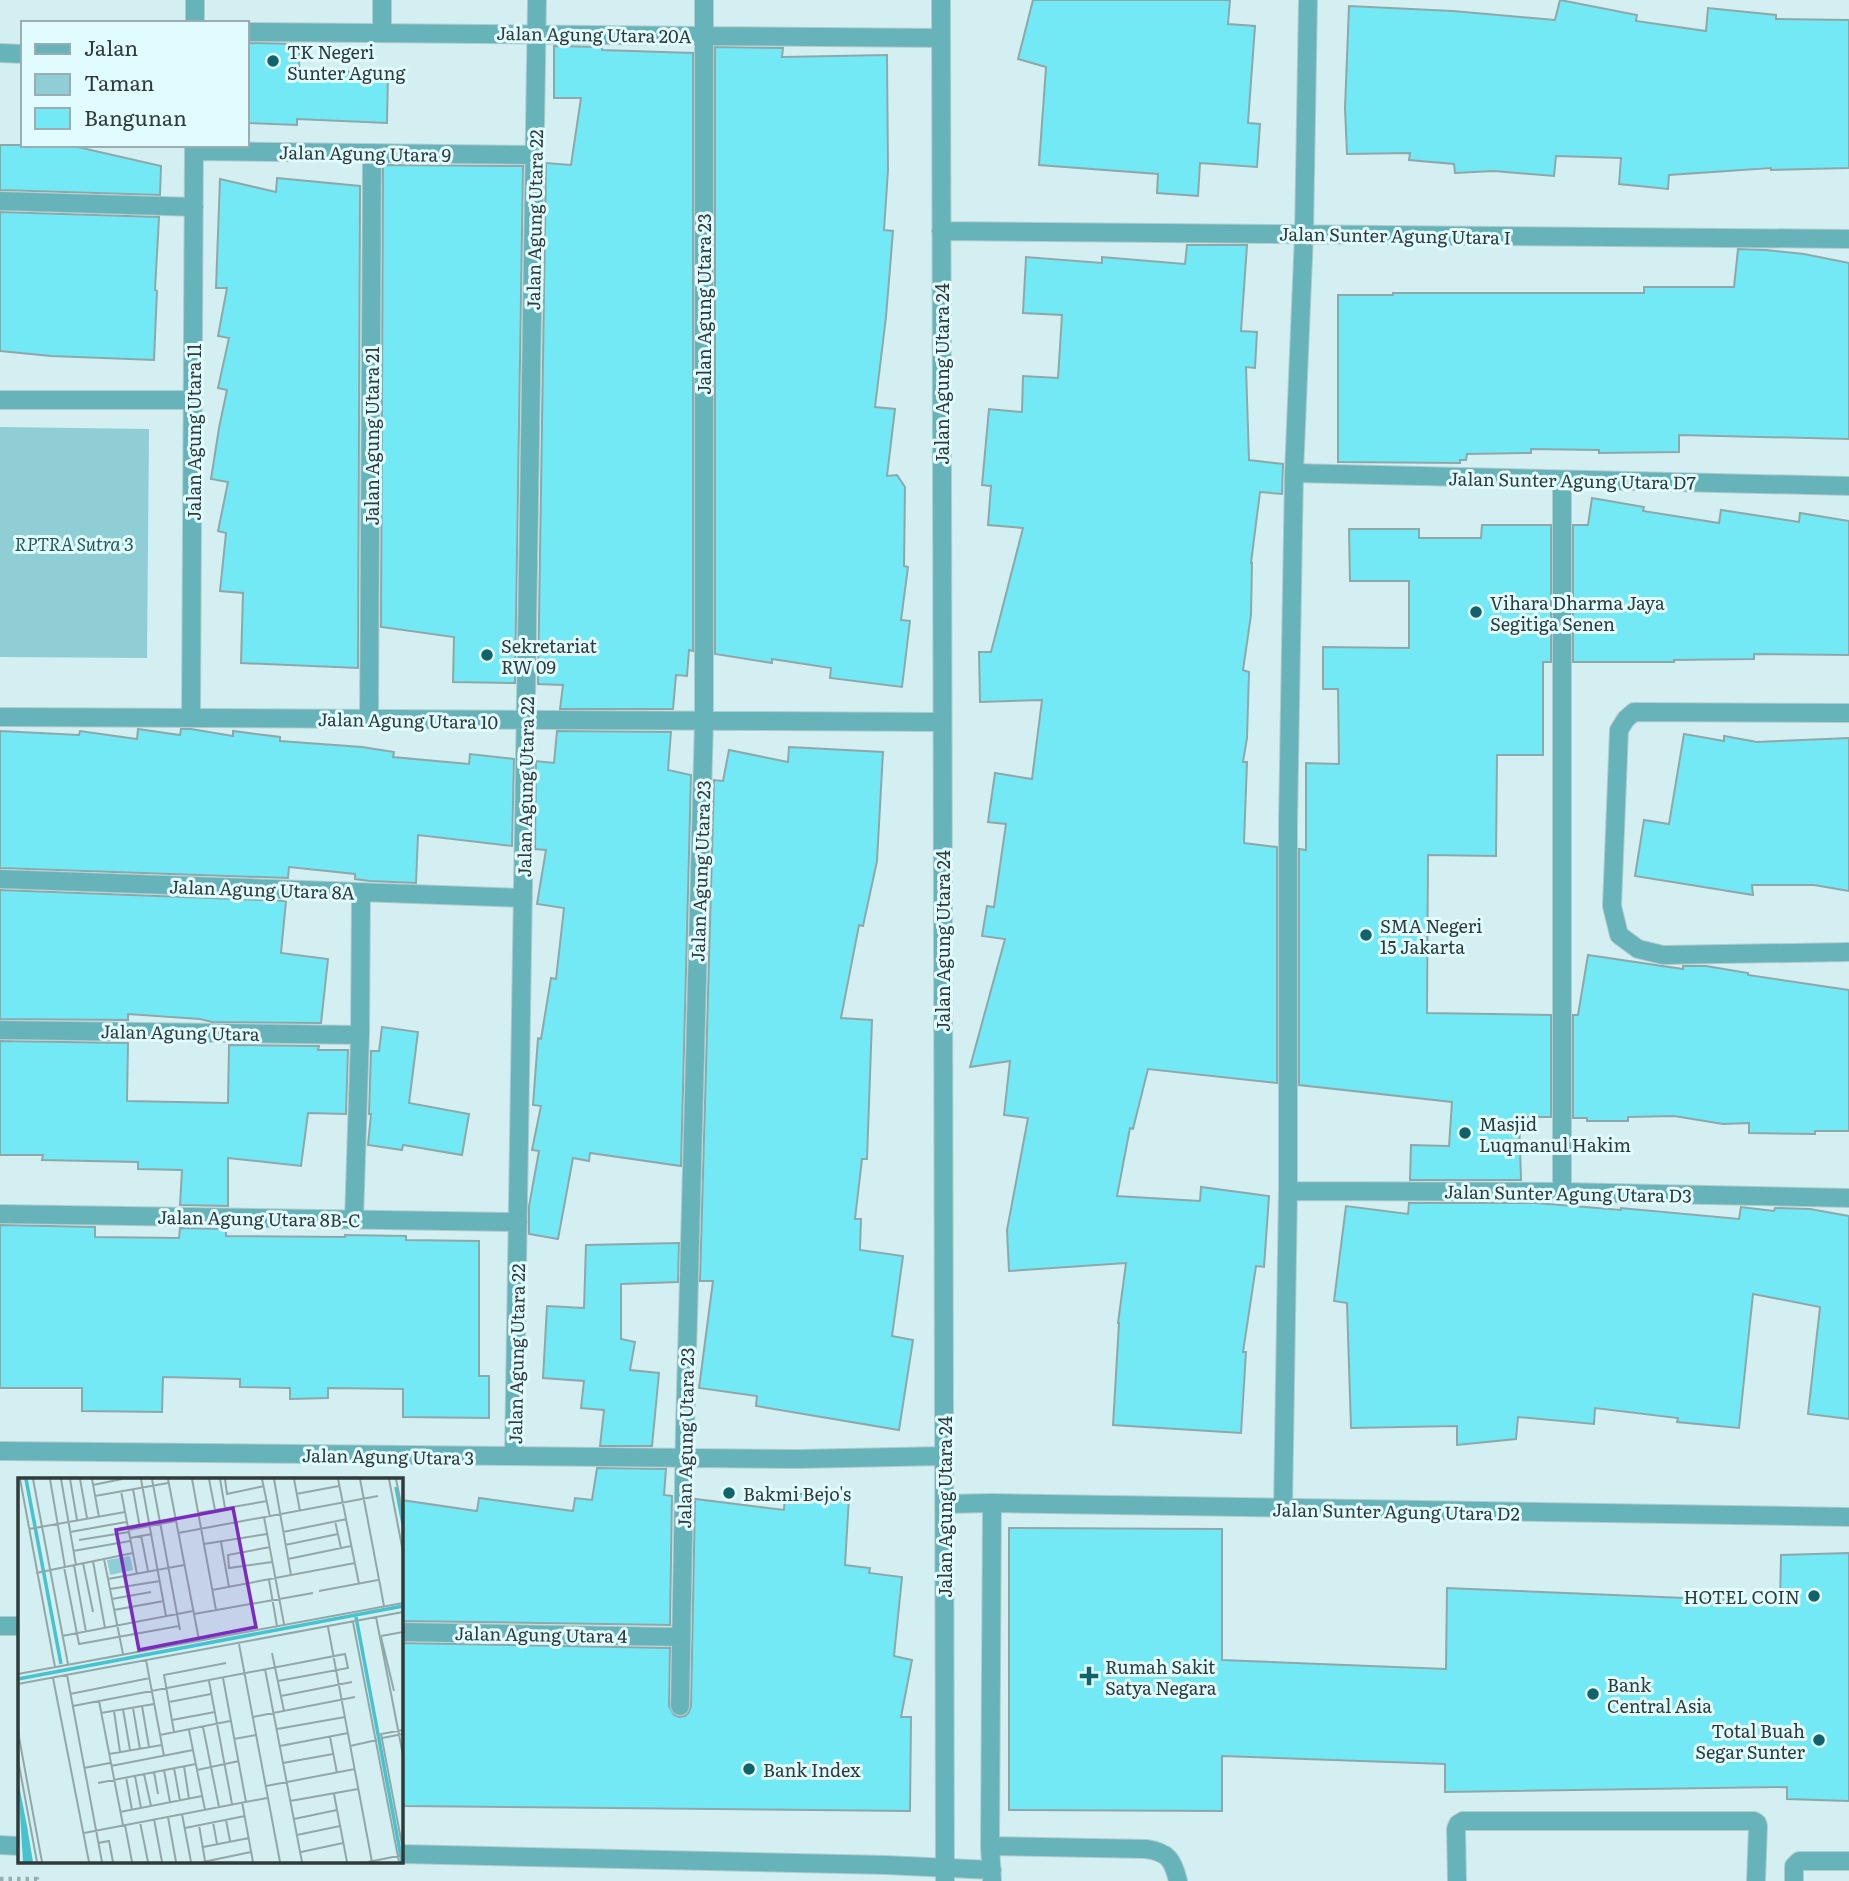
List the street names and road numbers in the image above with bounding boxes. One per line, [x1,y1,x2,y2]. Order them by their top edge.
street label: Jalan Agung Utara 20A [496,19,692,49]
street label: Jalan Agung Utara 22 [519,129,549,311]
street label: Jalan Agung Utara 9 [279,138,451,168]
street label: Jalan Agung Utara 23 [690,213,717,395]
street label: Jalan Sunter Agung Utara I [1279,219,1511,251]
street label: Jalan Agung Utara 24 [928,283,955,465]
street label: Jalan Agung Utara 11 [180,343,207,521]
street label: Jalan Agung Utara 21 [358,346,385,526]
street label: Jalan Sunter Agung Utara D7 [1448,464,1696,496]
street label: Jalan Agung Utara 22 [510,696,540,878]
street label: Jalan Agung Utara 10 [318,705,498,735]
street label: Jalan Agung Utara 23 [683,780,717,962]
street label: Jalan Agung Utara 24 [929,850,956,1032]
street label: Jalan Agung Utara 8A [169,872,355,906]
street label: Jalan Agung Utara [100,1017,260,1047]
street label: Jalan Sunter Agung Utara D3 [1444,1177,1692,1209]
street label: Jalan Agung Utara 8B-C [157,1203,361,1233]
street label: Jalan Agung Utara 22 [501,1263,531,1445]
street label: Jalan Agung Utara 23 [670,1347,700,1529]
street label: Jalan Agung Utara 24 [931,1416,958,1598]
street label: Jalan Agung Utara 3 [302,1441,474,1471]
street label: Jalan Sunter Agung Utara D2 [1272,1495,1520,1527]
street label: Jalan Agung Utara 4 [455,1619,628,1649]

